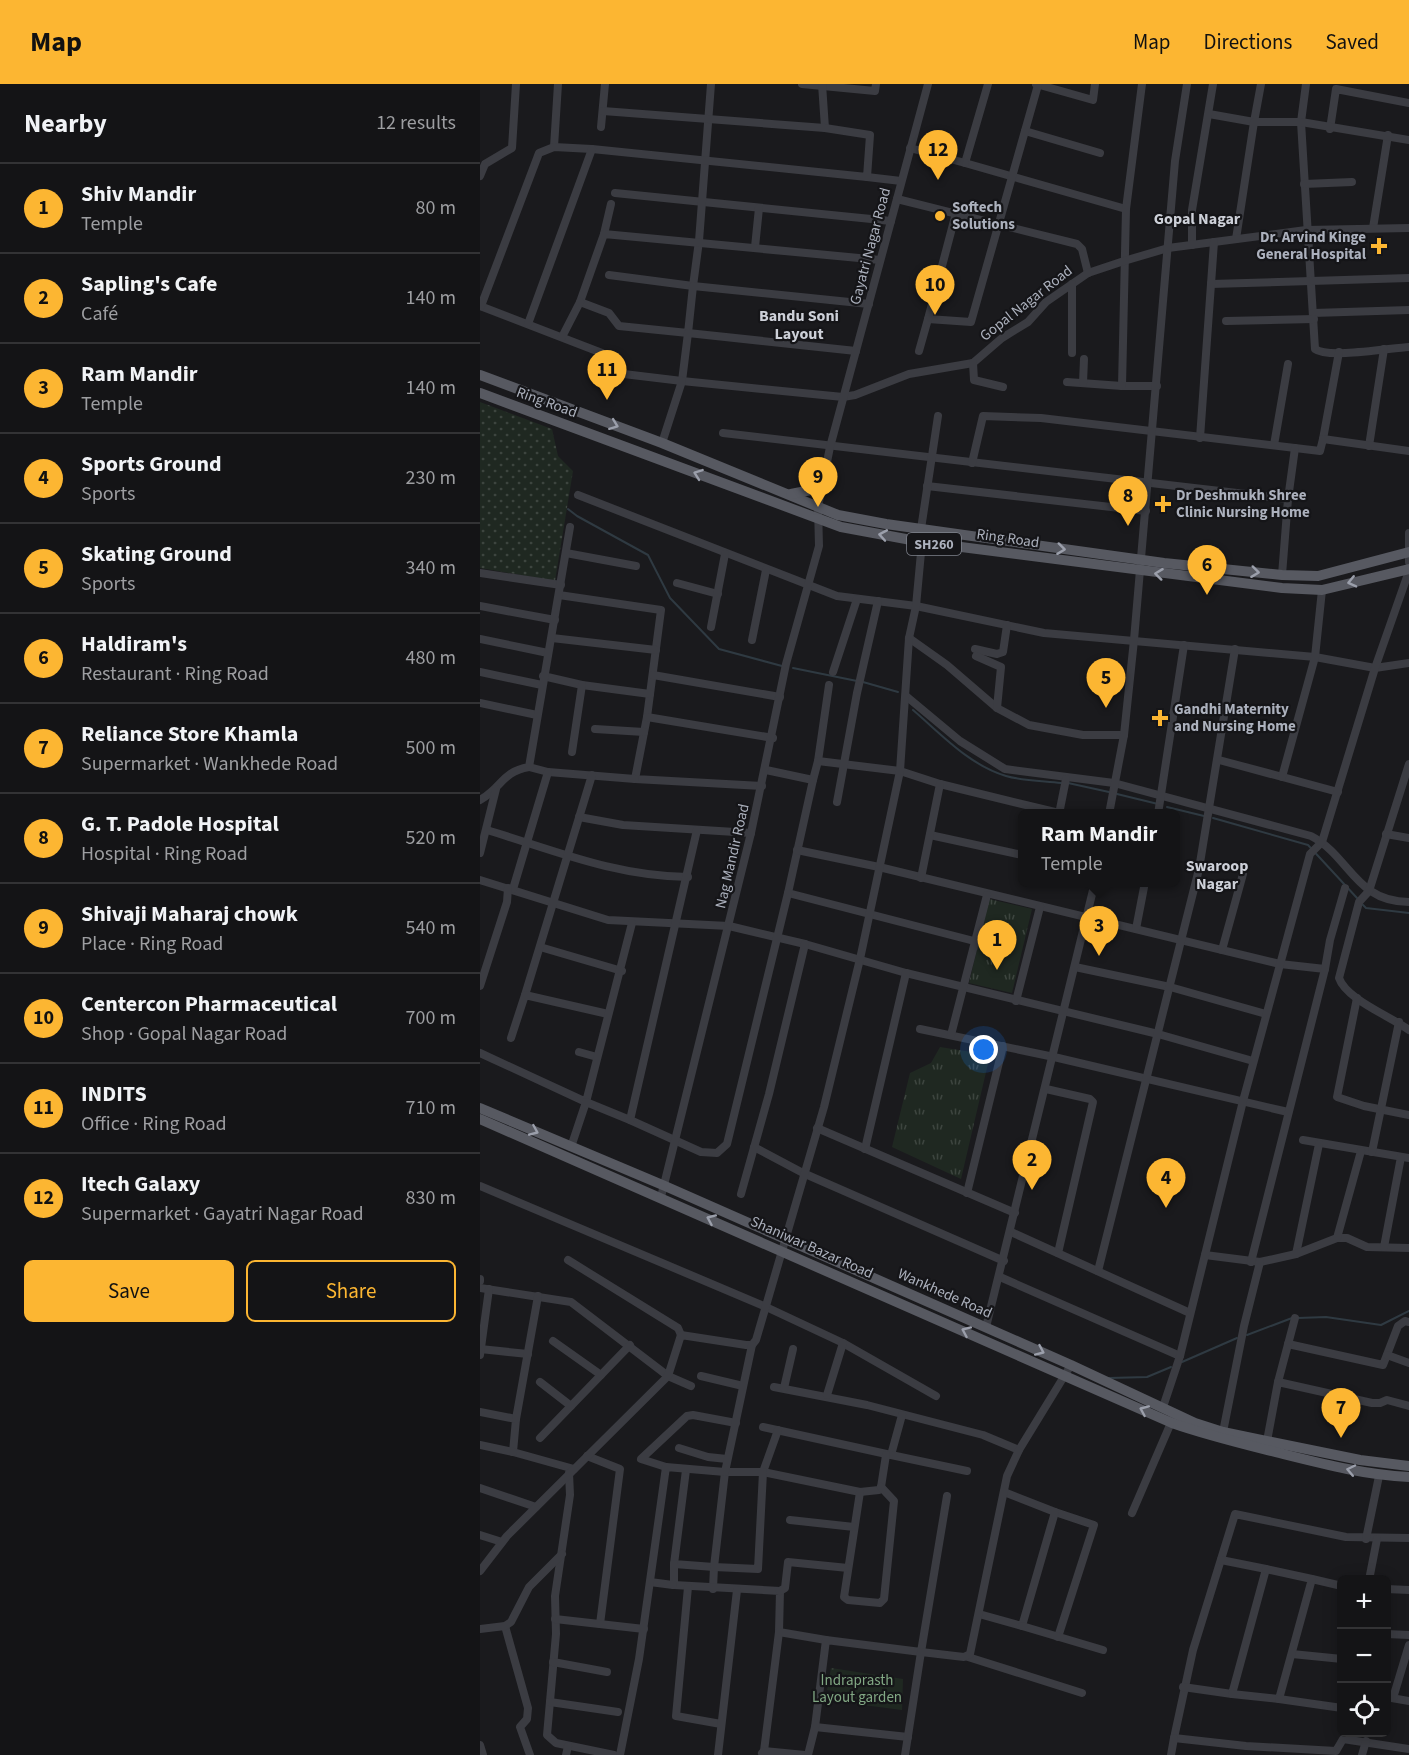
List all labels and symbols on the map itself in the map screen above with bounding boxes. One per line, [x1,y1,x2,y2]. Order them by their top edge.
pin: 12 [918,130,958,180]
street label: Gayatri Nagar Road [845,185,896,307]
place label: Softech Solutions [952,197,1015,235]
district label: Gopal Nagar [1154,208,1241,230]
marker: Softech Solutions [933,209,947,223]
place label: Dr. Arvind Kinge General Hospital [1256,227,1367,265]
marker: Dr. Arvind Kinge General Hospital [1370,237,1388,255]
street label: Gopal Nagar Road [976,261,1077,346]
pin: 10 [916,266,954,315]
district label: Bandu Soni Layout [759,305,839,345]
pin: 11 [588,350,626,400]
street label: Ring Road [514,382,580,423]
one-way arrow [608,417,618,430]
pin: 9 [798,458,838,507]
one-way arrow [693,469,704,482]
pin: 8 [1108,476,1148,526]
place label: Dr Deshmukh Shree Clinic Nursing Home [1176,485,1310,523]
marker: Dr Deshmukh Shree Clinic Nursing Home [1154,495,1172,513]
street label: Ring Road [975,524,1041,553]
one-way arrow [878,529,888,542]
road number: SH260 [907,533,961,555]
one-way arrow [1057,542,1066,555]
pin: 6 [1188,546,1226,595]
one-way arrow [1250,565,1260,578]
one-way arrow [1154,568,1163,580]
one-way arrow [1347,575,1357,588]
pin: 5 [1086,658,1126,708]
place label: Gandhi Maternity and Nursing Home [1174,699,1296,737]
marker: Gandhi Maternity and Nursing Home [1151,709,1169,727]
street label: Nag Mandir Road [710,802,755,911]
district label: Swaroop Nagar [1186,855,1248,895]
pin: 3 [1080,906,1118,956]
pin: 1 [978,920,1016,970]
your location [969,1035,998,1064]
one-way arrow [527,1124,538,1136]
pin: 2 [1012,1140,1052,1190]
pin: 4 [1146,1158,1186,1208]
street label: Shaniwar Bazar Road [747,1211,877,1284]
one-way arrow [706,1214,717,1226]
street label: Wankhede Road [894,1263,995,1324]
one-way arrow [961,1327,972,1339]
one-way arrow [1034,1344,1045,1356]
pin: 7 [1322,1388,1360,1438]
one-way arrow [1139,1406,1150,1418]
one-way arrow [1346,1464,1356,1477]
park label: Indraprasth Layout garden [812,1670,902,1708]

